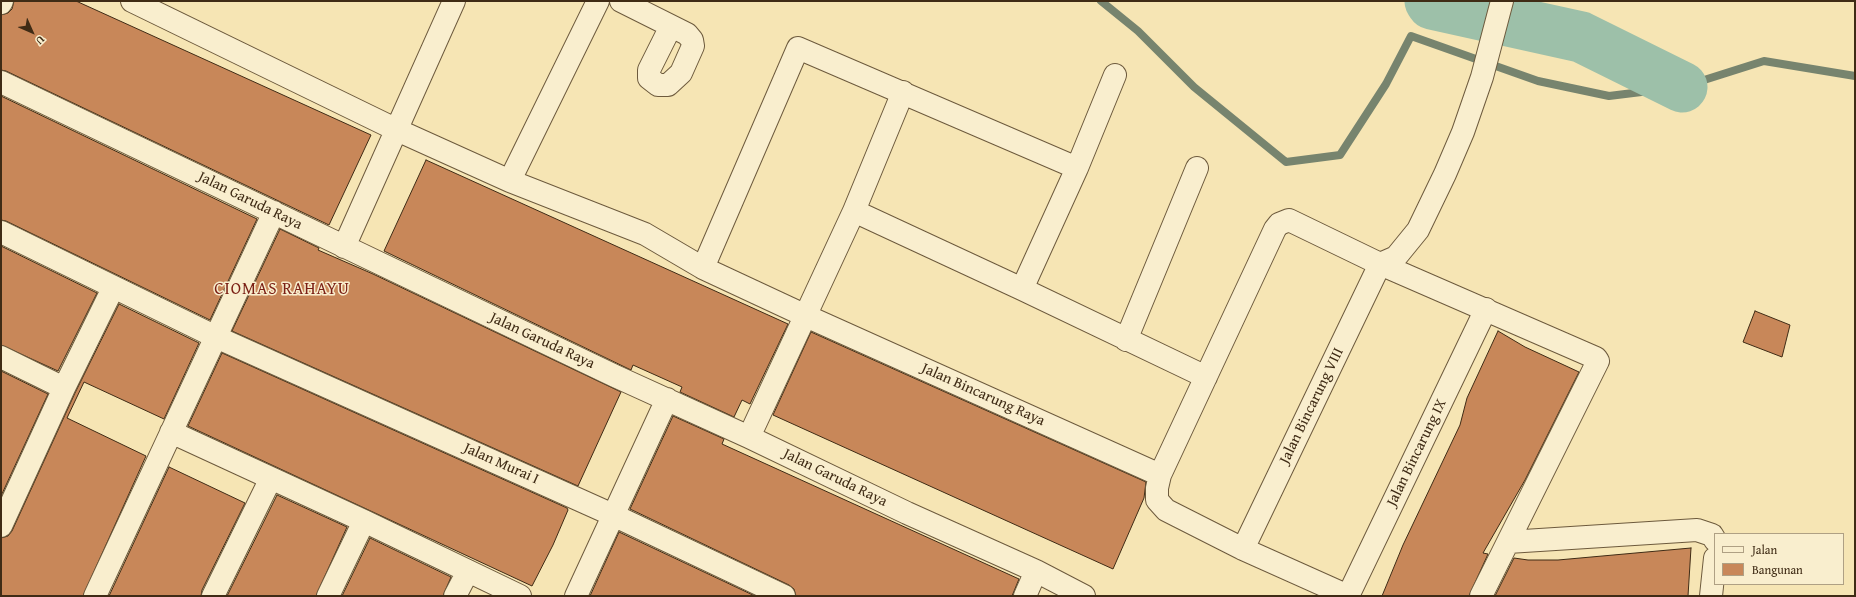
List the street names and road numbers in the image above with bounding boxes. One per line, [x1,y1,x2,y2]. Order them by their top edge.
street label: Jalan Garuda Raya [195,168,305,234]
street label: Jalan Garuda Raya [487,309,597,373]
street label: Jalan Bincarung VIII [1276,345,1348,467]
street label: Jalan Bincarung Raya [918,360,1048,430]
street label: Jalan Bincarung IX [1383,396,1451,510]
street label: Jalan Murai I [461,439,541,489]
street label: Jalan Garuda Raya [780,445,890,511]

